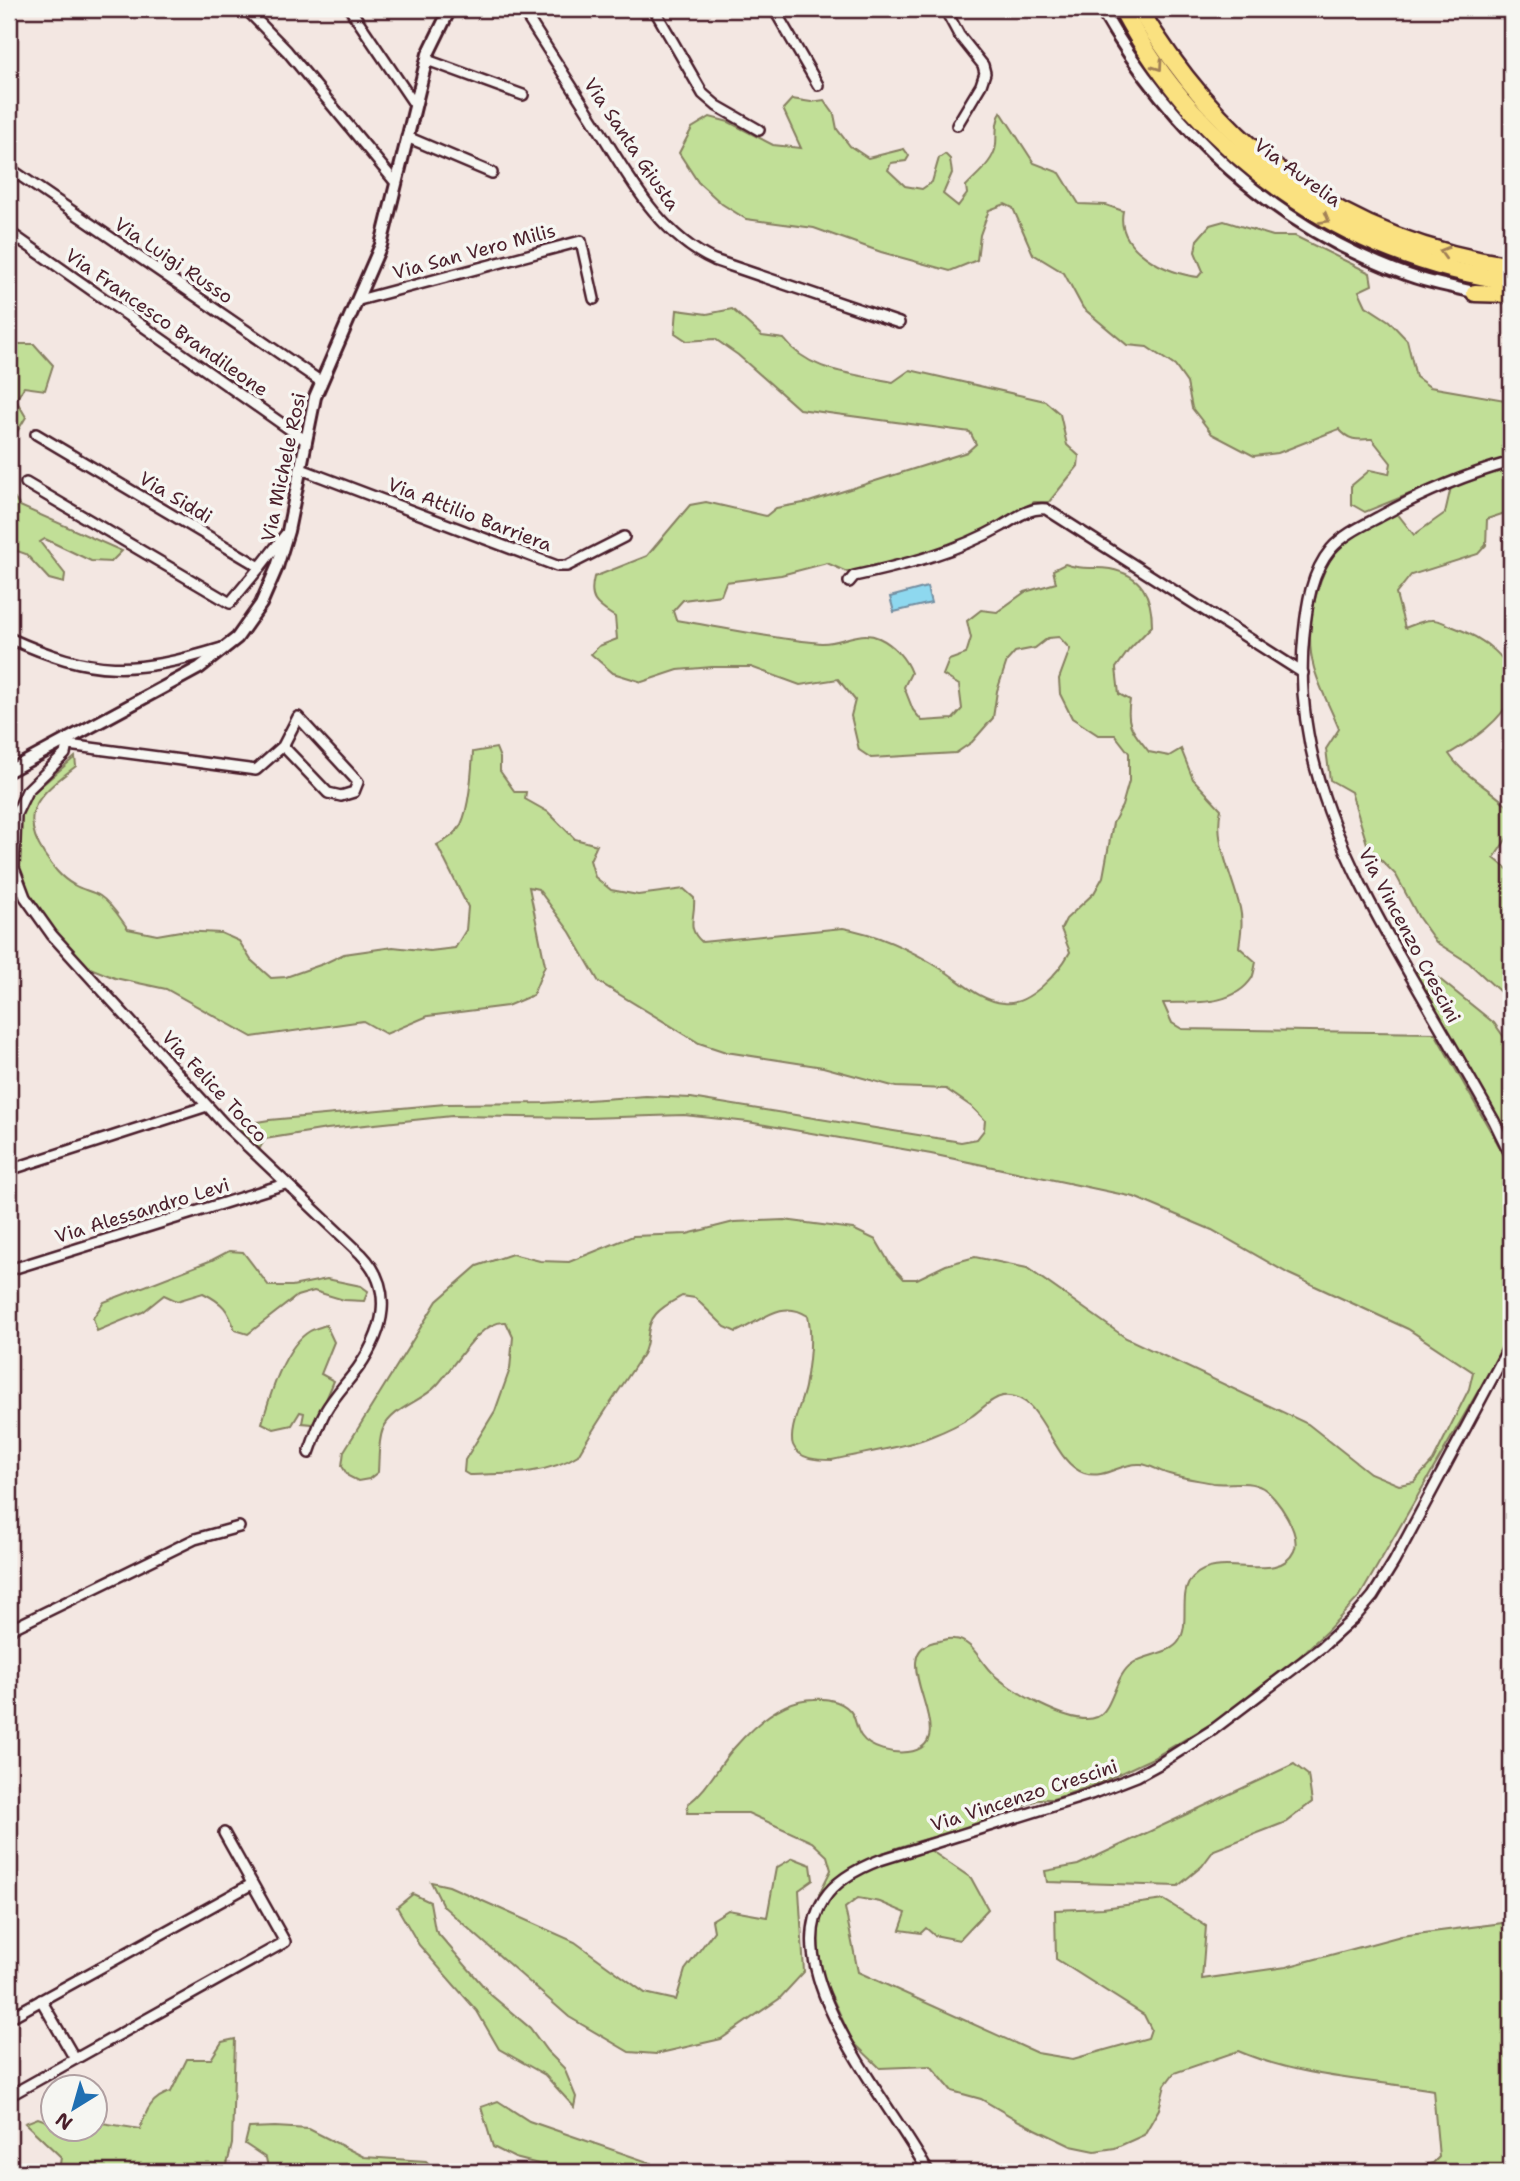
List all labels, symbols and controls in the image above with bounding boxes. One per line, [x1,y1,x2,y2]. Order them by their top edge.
one-way arrow [1150,58,1162,71]
street label: Via Santa Giusta [578,73,685,216]
street label: Via Aurelia [1249,132,1346,213]
street label: Via Luigi Russo [109,211,238,309]
one-way arrow [1317,211,1330,224]
street label: Via San Vero Milis [390,218,558,285]
street label: Via Francesco Brandileone [60,243,273,402]
one-way arrow [1439,246,1451,261]
street label: Via Michele Rosi [255,390,312,544]
street label: Via Siddi [134,466,217,529]
street label: Via Attilio Barriera [384,472,556,557]
street label: Via Vincenzo Crescini [1353,843,1466,1027]
street label: Via Felice Tocco [156,1025,273,1148]
street label: Via Alessandro Levi [52,1172,232,1249]
street label: Via Vincenzo Crescini [927,1753,1121,1838]
north arrow [38,2072,108,2142]
text: N [51,2107,78,2136]

